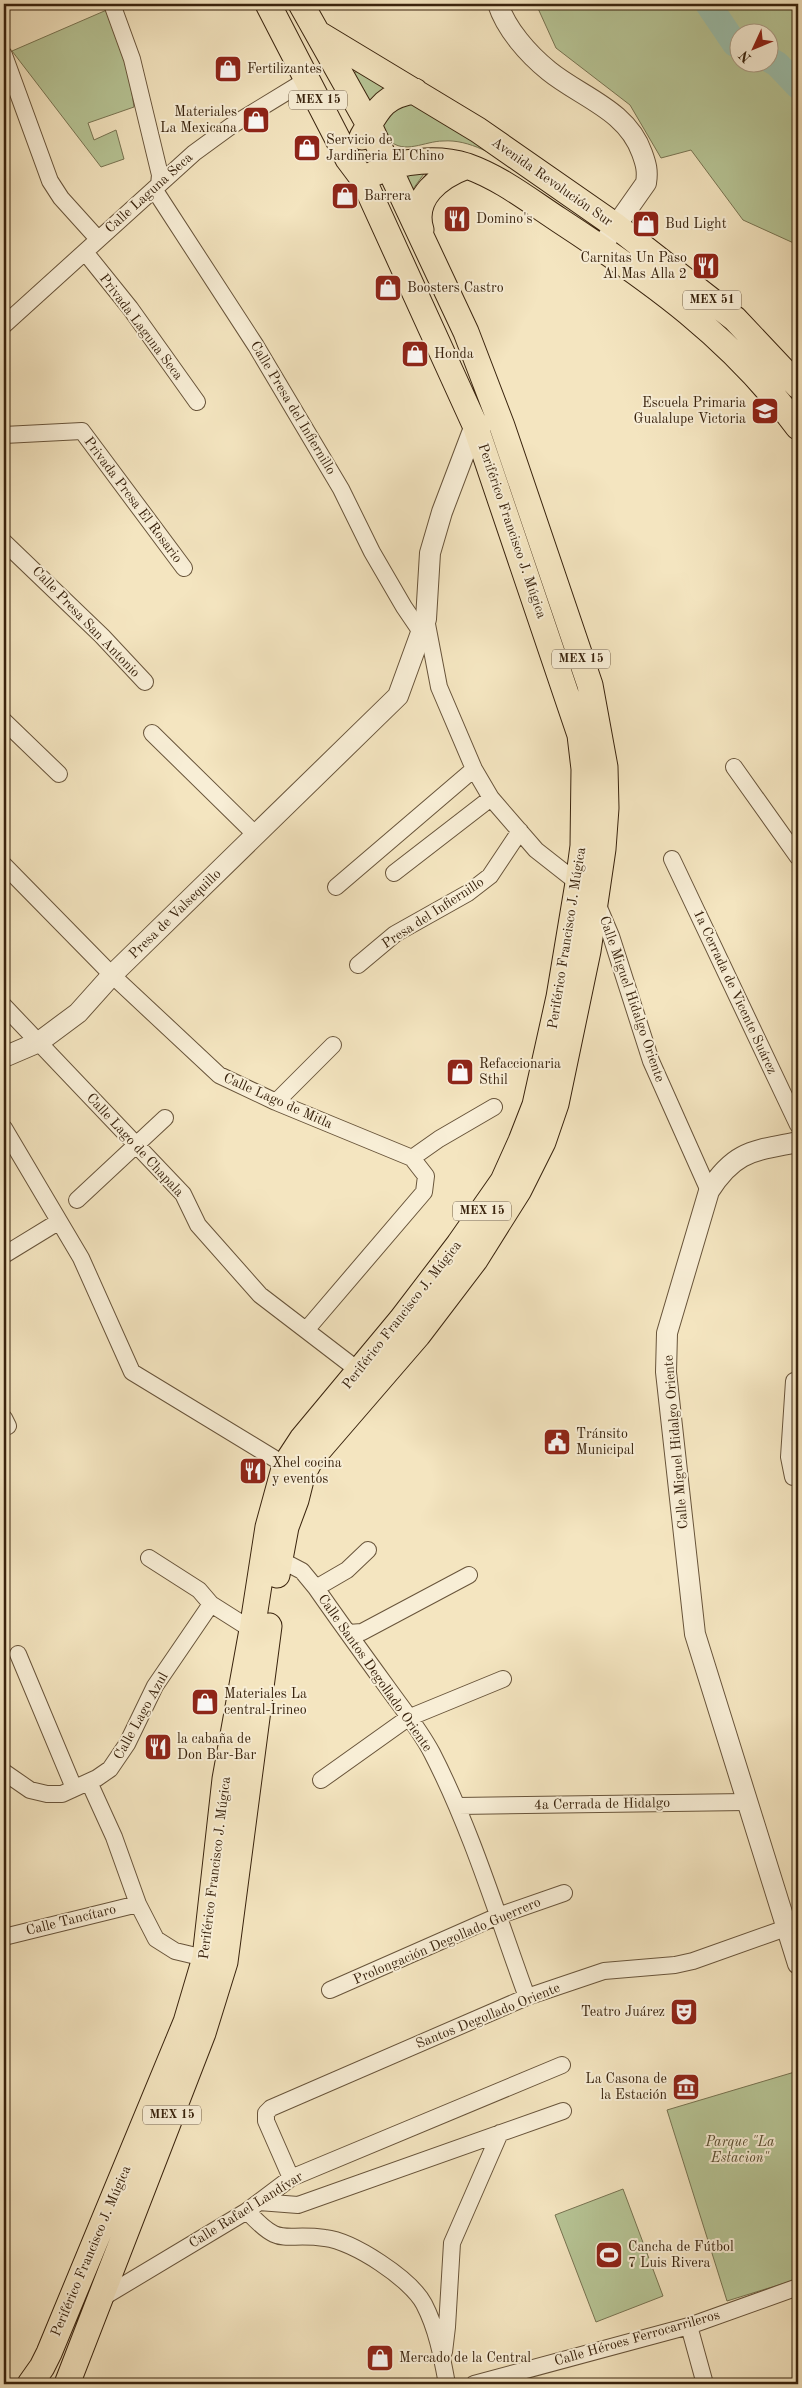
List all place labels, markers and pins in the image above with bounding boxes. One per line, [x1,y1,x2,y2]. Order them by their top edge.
shop icon: Fertilizantes [213,54,243,84]
place label: Fertilizantes [247,62,322,76]
place label: Materiales La Mexicana [160,105,237,135]
shop icon: Materiales La Mexicana [241,105,271,135]
shop icon: Servicio de Jardineria El Chino [292,133,322,163]
place label: Servicio de Jardineria El Chino [326,133,444,163]
shop icon: Barrera [330,181,360,211]
place label: Barrera [364,189,411,203]
restaurant icon: Domino's [442,204,472,234]
shop icon: Bud Light [631,209,661,239]
place label: Domino's [476,212,533,226]
place label: Bud Light [665,217,727,231]
place label: Carnitas Un Paso Al Mas Alla 2 [581,251,687,281]
restaurant icon: Carnitas Un Paso Al Mas Alla 2 [691,251,721,281]
shop icon: Boosters Castro [373,273,403,303]
place label: Boosters Castro [407,281,504,295]
shop icon: Honda [400,339,430,369]
place label: Honda [434,347,474,361]
place label: Escuela Primaria Gualalupe Victoria [634,396,746,426]
school or university icon: Escuela Primaria Gualalupe Victoria [750,396,780,426]
shop icon: Refaccionaria Sthil [445,1057,475,1087]
place label: Refaccionaria Sthil [479,1057,561,1087]
public building icon: Tránsito Municipal [542,1427,572,1457]
place label: Tránsito Municipal [576,1427,635,1457]
restaurant icon: Xhel cocina y eventos [238,1456,268,1486]
place label: Xhel cocina y eventos [272,1456,342,1486]
shop icon: Materiales La central-Irineo [190,1687,220,1717]
place label: Materiales La central-Irineo [224,1687,307,1717]
restaurant icon: la cabaña de Don Bar-Bar [143,1732,173,1762]
place label: la cabaña de Don Bar-Bar [177,1732,256,1762]
theatre icon: Teatro Juárez [669,1997,699,2027]
place label: Teatro Juárez [581,2005,665,2019]
place label: La Casona de la Estación [585,2072,667,2102]
museum icon: La Casona de la Estación [671,2072,701,2102]
sports icon: Cancha de Fútbol 7 Luis Rivera [594,2240,624,2270]
place label: Cancha de Fútbol 7 Luis Rivera [628,2240,734,2270]
shop icon: Mercado de la Central [365,2343,395,2373]
place label: Mercado de la Central [399,2351,531,2365]

